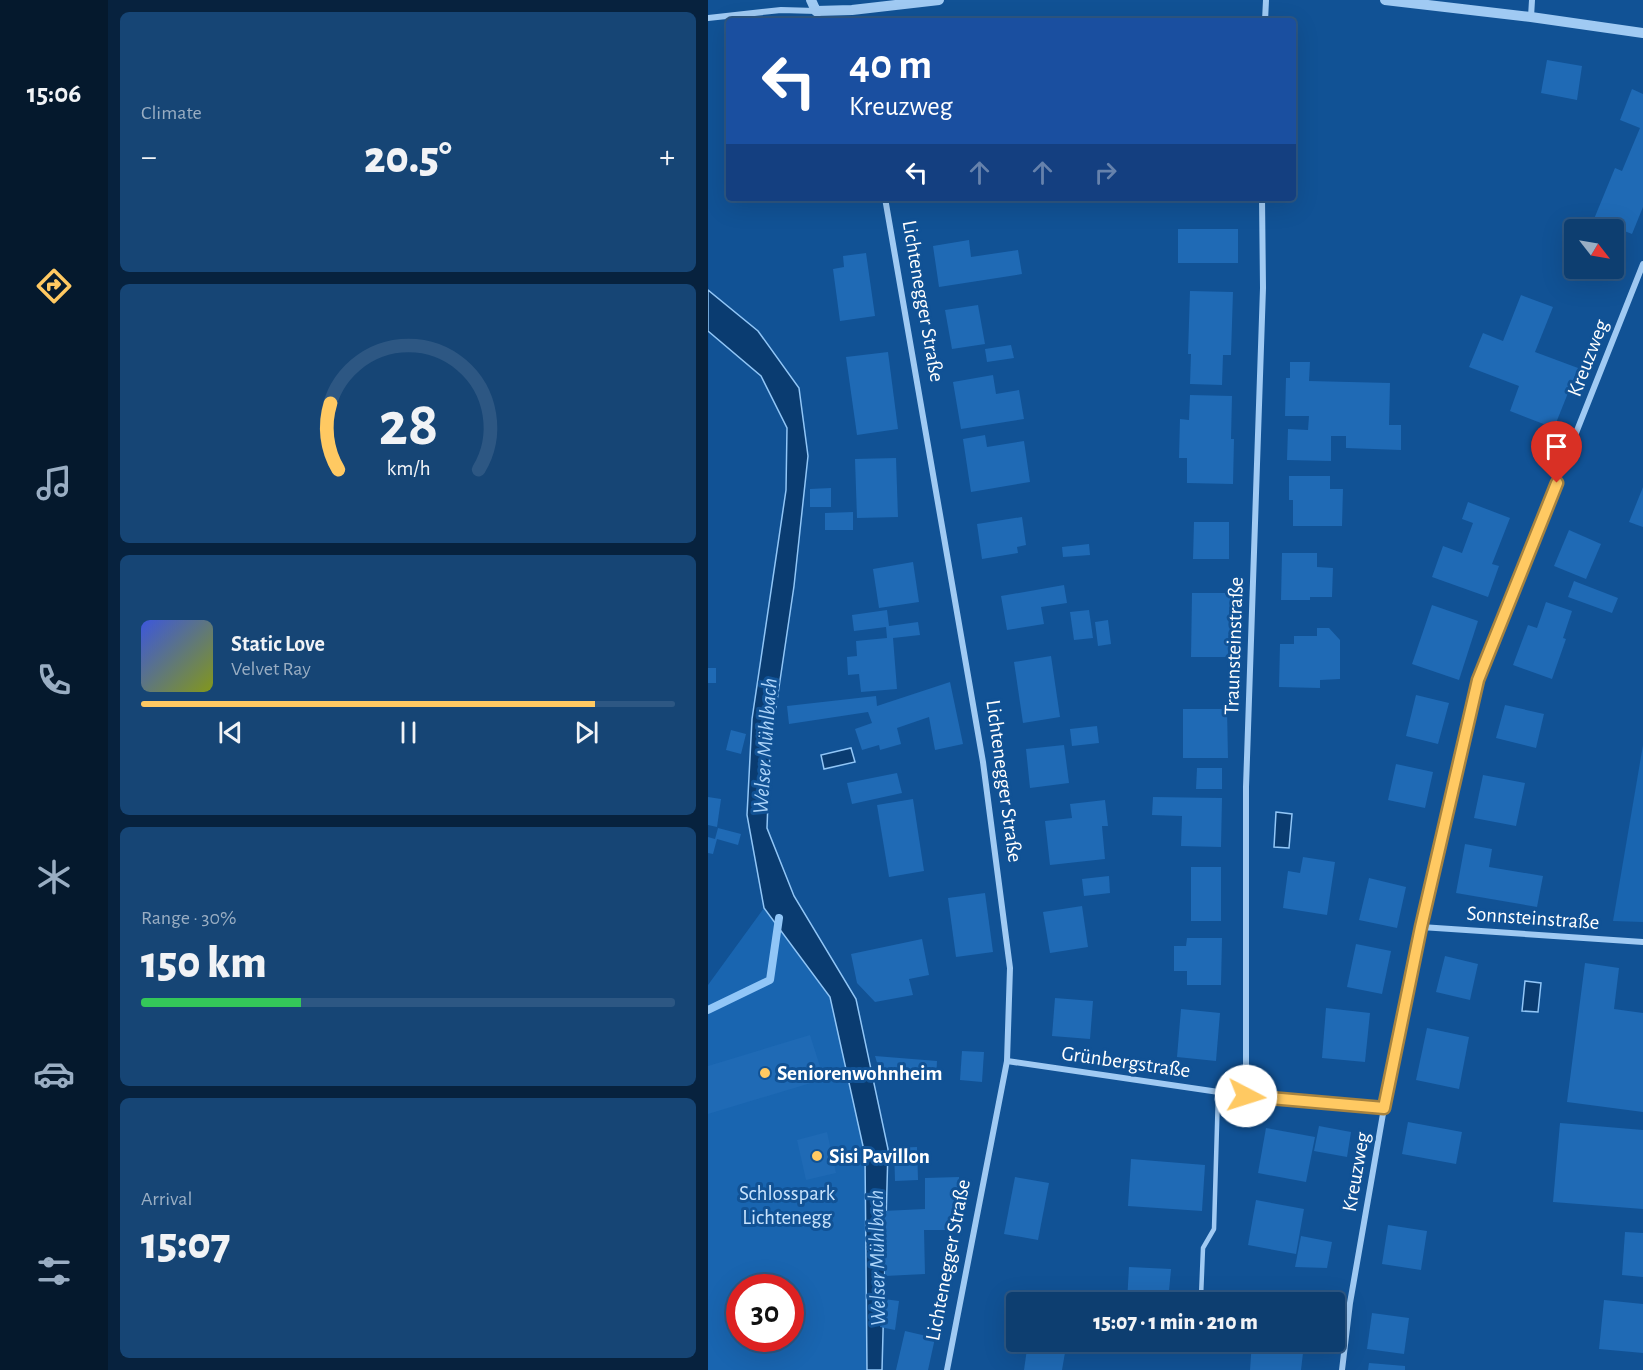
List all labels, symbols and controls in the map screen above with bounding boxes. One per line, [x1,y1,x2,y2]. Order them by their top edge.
icon: left [750,42,828,120]
text: 40 m [849,44,932,86]
text: 15:06 [27,80,81,107]
text: Kreuzweg [849,93,953,120]
text: Climate [141,103,202,123]
text: 20.5° [364,136,452,181]
text: − [141,141,157,174]
text: + [659,141,675,174]
icon: left [900,156,933,189]
icon: ahead [963,156,996,189]
icon: ahead [1026,156,1059,189]
icon: right [1089,156,1122,189]
street label: Lichtenegger Straße [898,219,948,383]
north arrow [1564,219,1624,279]
map controls [1564,219,1624,279]
icon: directions [33,265,75,307]
street label: Kreuzweg [1564,316,1613,399]
text: 28 [378,395,438,457]
pin [1531,421,1582,483]
icon: arrive [1540,430,1573,463]
text: km/h [386,459,430,480]
icon: music [33,462,75,504]
street label: Traunsteinstraße [1221,576,1247,716]
text: Static Love [231,633,325,655]
icon: phone [33,659,75,701]
text: Velvet Ray [231,659,311,679]
water label: Welser Mühlbach [749,677,781,815]
street label: Lichtenegger Straße [982,698,1026,864]
icon: previous [214,716,247,749]
icon: pause [392,716,425,749]
icon: next [570,716,603,749]
icon: climate [33,856,75,898]
street label: Sonnsteinstraße [1466,903,1600,933]
text: Range · 30% [141,908,236,928]
text: 150 km [141,941,267,986]
street label: Grünbergstraße [1060,1043,1192,1081]
icon: car [33,1053,75,1095]
place label: Seniorenwohnheim [777,1063,942,1084]
position arrow [1214,1064,1278,1128]
marker: Seniorenwohnheim [758,1066,772,1080]
street label: Kreuzweg [1339,1130,1373,1214]
place label: Sisi Pavillon [829,1146,930,1167]
marker: Sisi Pavillon [810,1149,824,1163]
street label: Lichtenegger Straße [922,1178,974,1342]
park label: Schlosspark Lichtenegg [739,1183,835,1228]
text: Arrival [141,1189,192,1209]
water label: Welser Mühlbach [865,1190,889,1326]
text: 15:07 [141,1222,231,1267]
icon: filters [33,1250,75,1292]
speed limit sign: 30 [726,1274,804,1352]
text: 15:07 · 1 min · 210 m [1093,1311,1258,1333]

